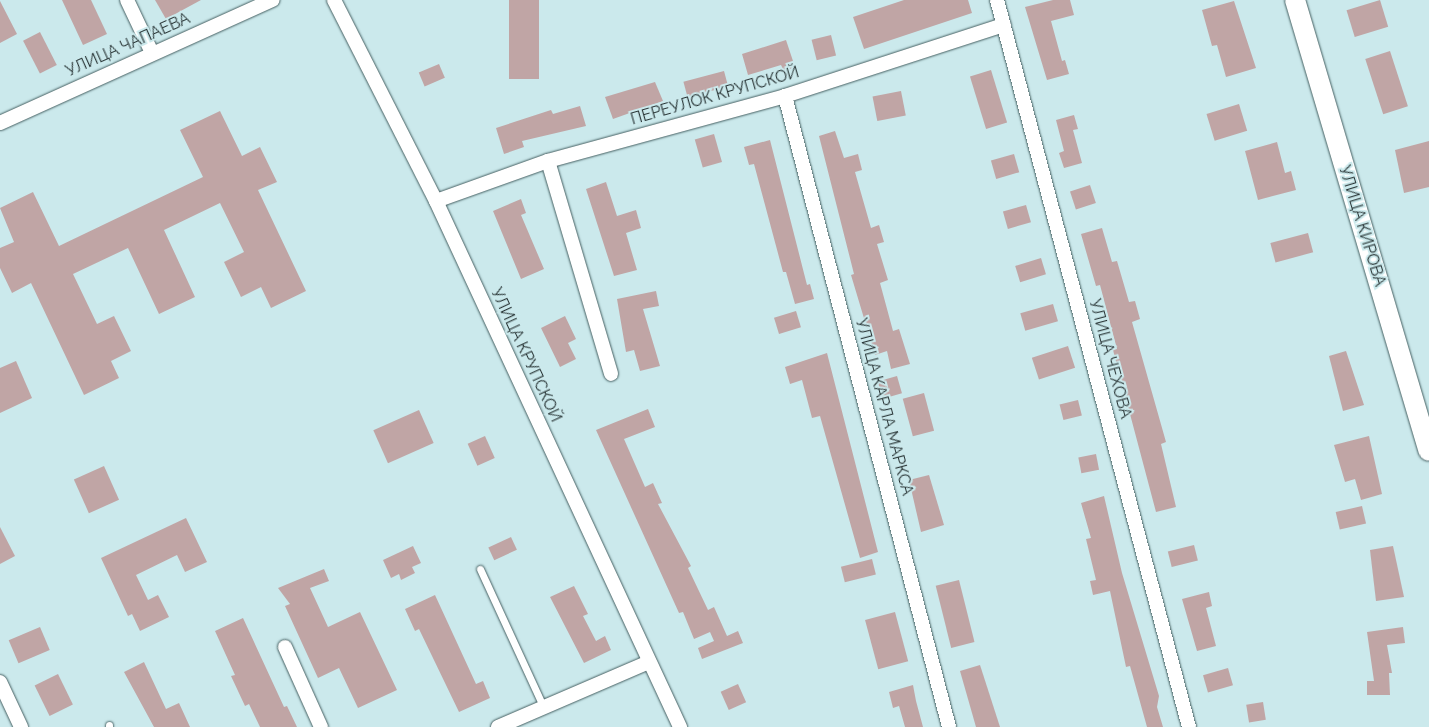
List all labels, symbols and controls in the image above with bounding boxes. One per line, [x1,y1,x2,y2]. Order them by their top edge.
street label: УЛИЦА ЧАПАЕВА [63,9,193,81]
street label: ПЕРЕУЛОК КРУПСКОЙ [628,63,802,129]
street label: УЛИЦА КИРОВА [1334,163,1390,289]
street label: УЛИЦА КРУПСКОЙ [486,285,566,425]
street label: УЛИЦА ЧЕХОВА [1085,297,1135,421]
street label: УЛИЦА КАРЛА МАРКСА [851,316,917,498]

